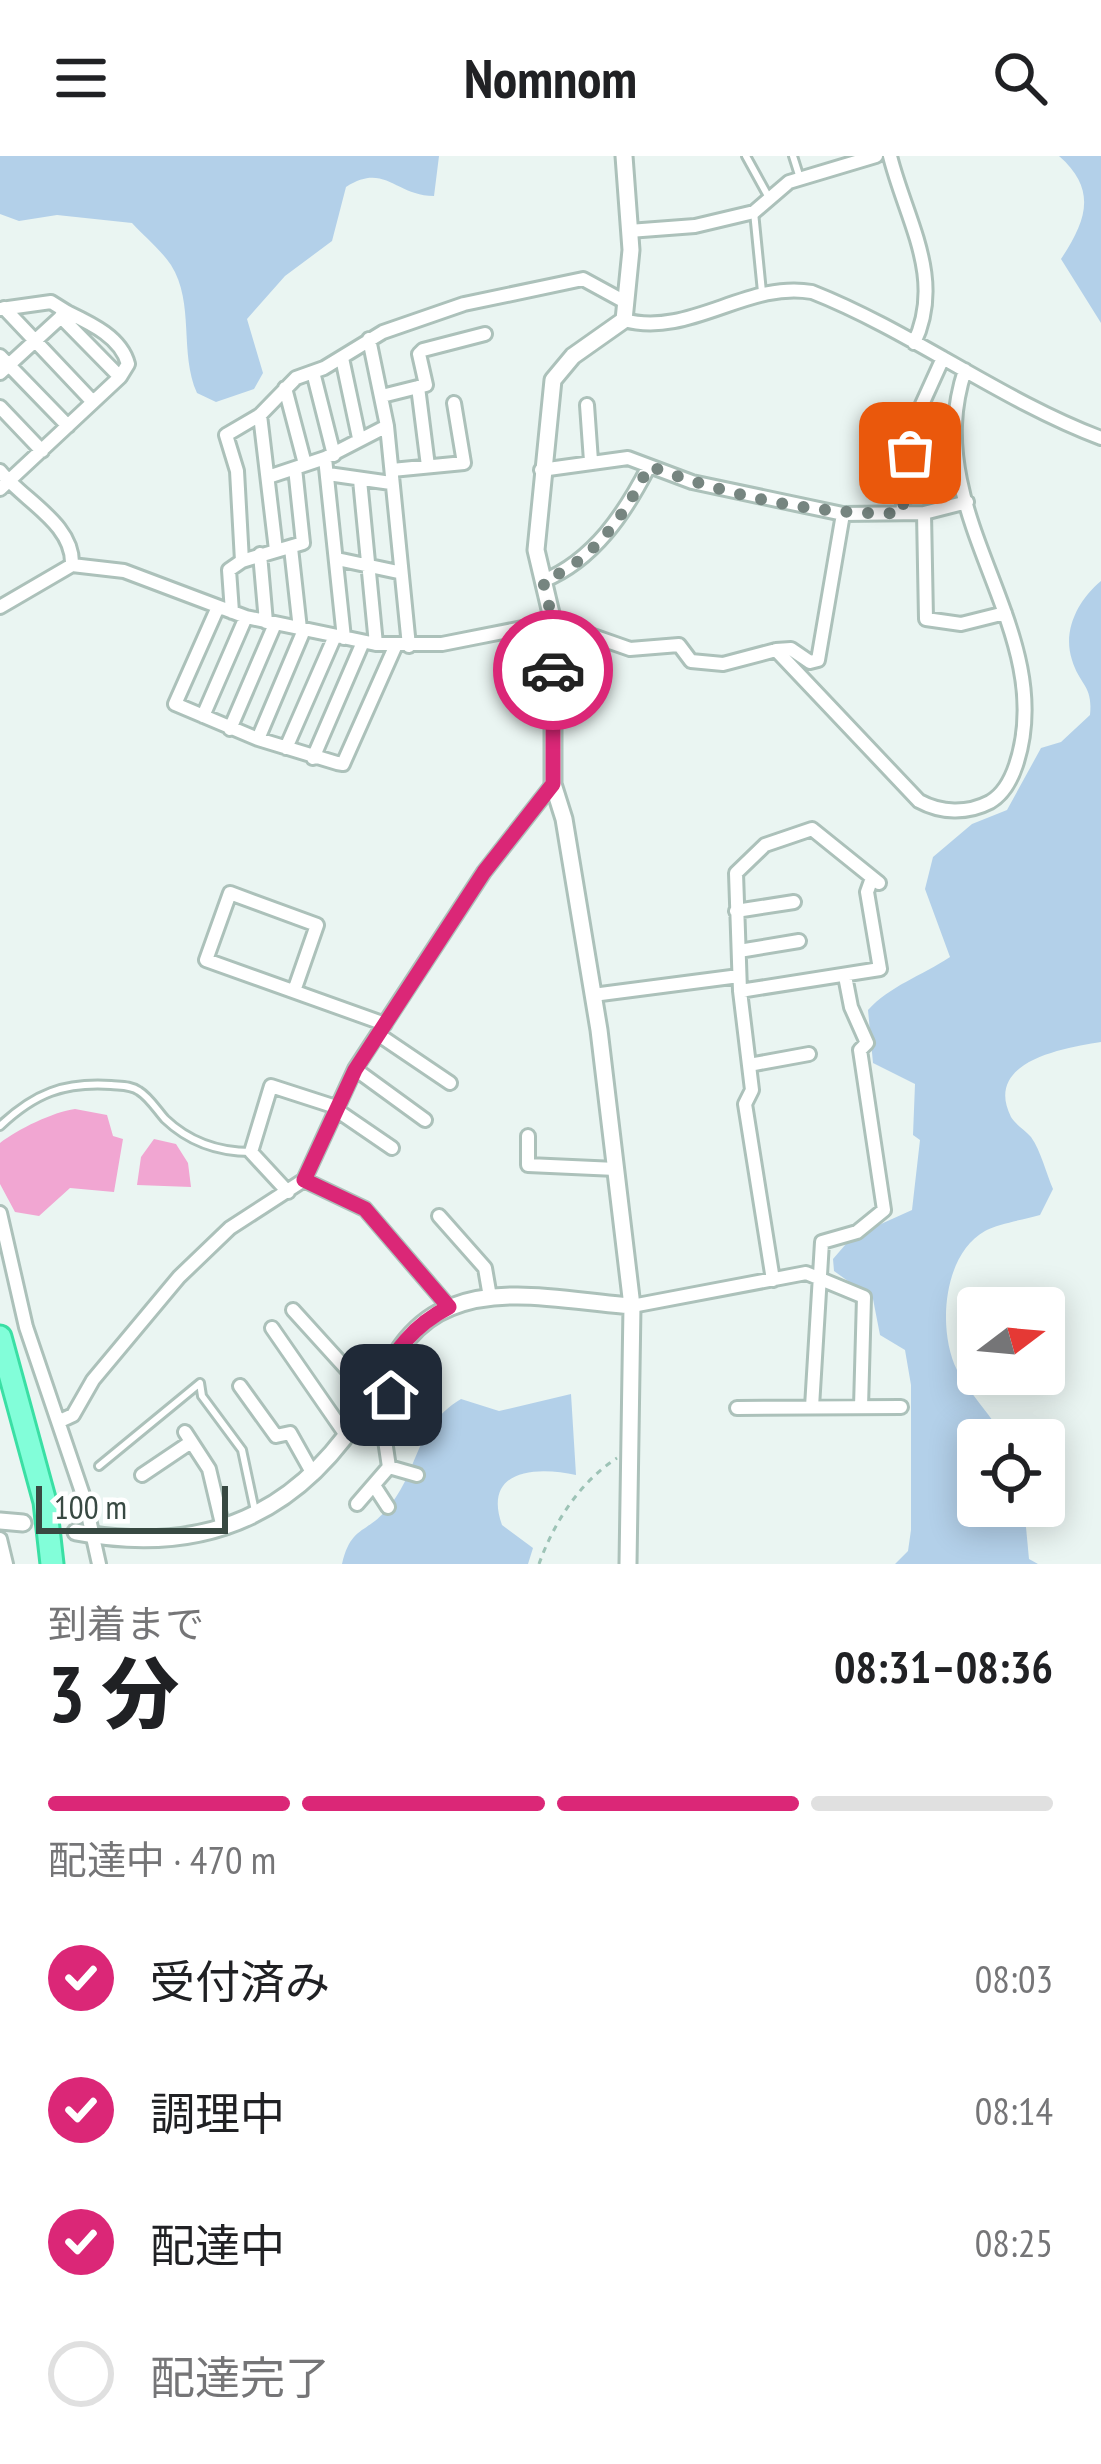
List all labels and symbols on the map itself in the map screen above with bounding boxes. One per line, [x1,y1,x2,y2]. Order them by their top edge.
pin [859,402,961,504]
courier [493,610,613,730]
north arrow [957,1287,1065,1395]
pin [340,1344,442,1446]
scale bar [36,1480,228,1533]

